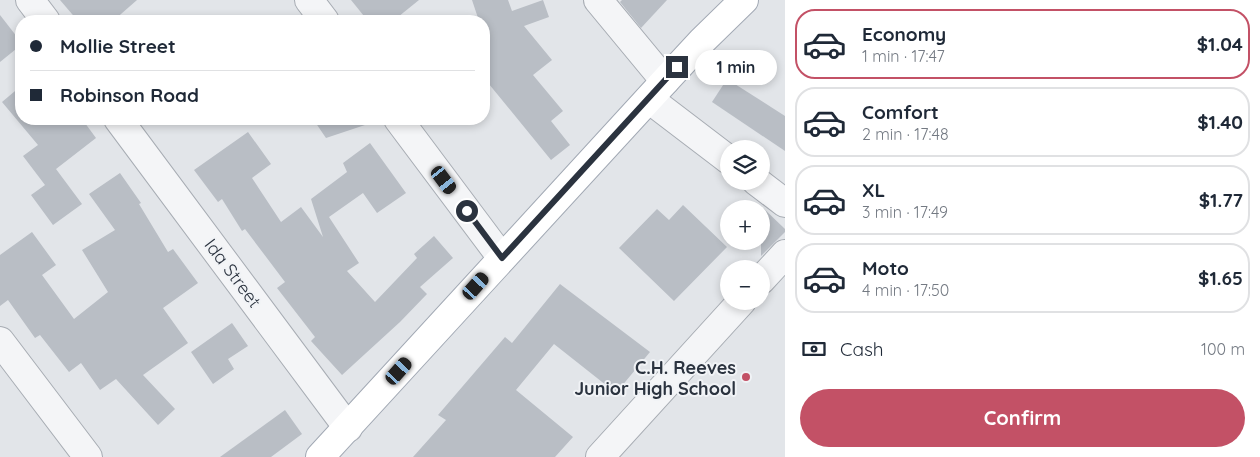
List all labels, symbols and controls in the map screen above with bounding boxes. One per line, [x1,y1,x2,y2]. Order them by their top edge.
icon: car [802,22,847,67]
text: Economy [862,22,946,46]
text: $1.04 [1197,32,1243,56]
text: Mollie Street [60,34,176,58]
text: 1 min · 17:47 [862,46,945,66]
callout: 1 min [694,50,777,84]
route end [666,56,688,78]
text: 1 min [717,57,755,77]
text: Robinson Road [60,83,199,107]
icon: car [802,100,847,145]
text: Comfort [862,100,939,124]
text: $1.40 [1197,110,1243,134]
text: 2 min · 17:48 [862,124,949,144]
map controls [720,140,770,310]
button: layers [720,140,770,190]
car [428,164,459,196]
icon: car [802,178,847,223]
text: XL [862,178,885,202]
text: $1.77 [1199,188,1243,212]
route start [456,200,478,222]
button: + [720,200,770,250]
text: 3 min · 17:49 [862,202,948,222]
street label: Ida Street [200,234,266,312]
icon: car [802,256,847,301]
text: Moto [862,256,909,280]
button: − [720,260,770,310]
text: $1.65 [1198,266,1243,290]
car [460,270,491,302]
text: 4 min · 17:50 [862,280,949,300]
icon: cash [800,335,828,363]
text: Cash [840,337,884,361]
text: 100 m [1201,339,1245,359]
car [383,355,414,387]
place label: C.H. Reeves Junior High School [574,356,736,400]
marker: C.H. Reeves Junior High School [740,371,752,383]
button: Confirm [800,389,1245,447]

